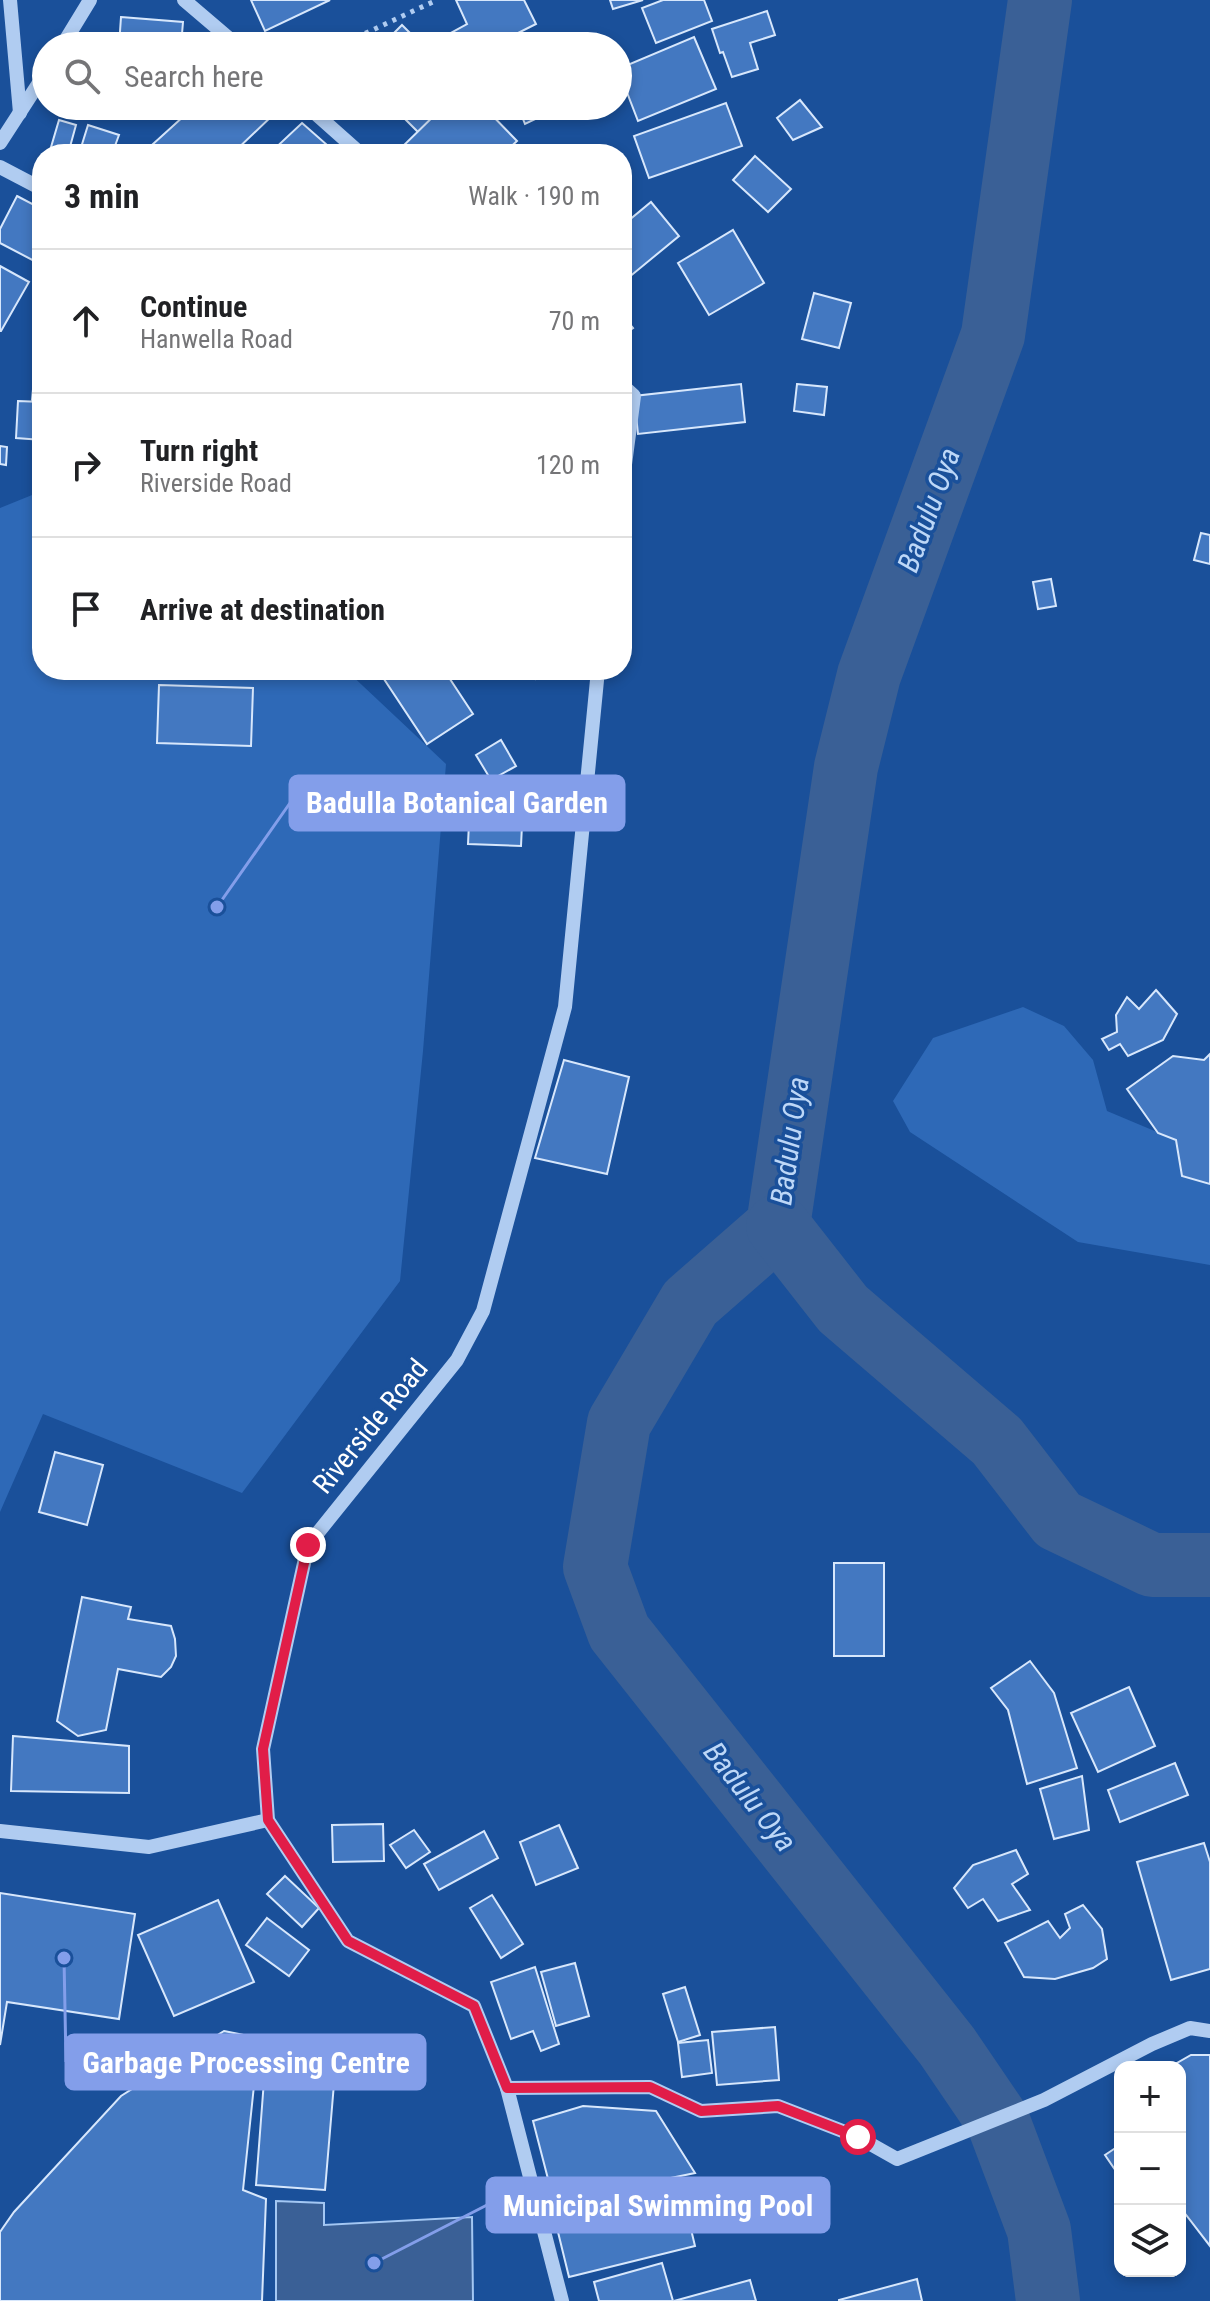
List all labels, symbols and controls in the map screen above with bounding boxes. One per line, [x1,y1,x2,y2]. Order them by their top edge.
search box [32,32,632,120]
icon: search [60,54,104,98]
text: Search here [124,59,264,94]
text: 3 min [64,176,140,216]
text: Walk · 190 m [468,181,600,211]
text: Continue [140,289,247,324]
icon: ahead [64,299,108,343]
text: 70 m [549,306,600,336]
text: Hanwella Road [140,324,293,354]
text: Turn right [140,433,258,468]
icon: right [64,443,108,487]
water label: Badulu Oya [890,443,967,577]
text: 120 m [536,450,600,480]
text: Riverside Road [140,468,292,498]
icon: arrive [64,587,108,631]
text: Arrive at destination [140,592,385,627]
callout: Badulla Botanical Garden [290,776,624,830]
text: Badulla Botanical Garden [306,785,608,820]
water label: Badulu Oya [763,1075,816,1207]
street label: Riverside Road [306,1352,435,1500]
route end [290,1527,326,1563]
water label: Badulu Oya [697,1735,804,1858]
callout: Garbage Processing Centre [66,2035,425,2089]
text: Garbage Processing Centre [82,2045,410,2080]
map controls [1114,2061,1186,2277]
button: + [1114,2061,1186,2133]
route start [840,2119,876,2155]
button: − [1114,2133,1186,2205]
callout: Municipal Swimming Pool [487,2178,829,2232]
text: Municipal Swimming Pool [503,2188,813,2223]
button: layers [1114,2205,1186,2277]

